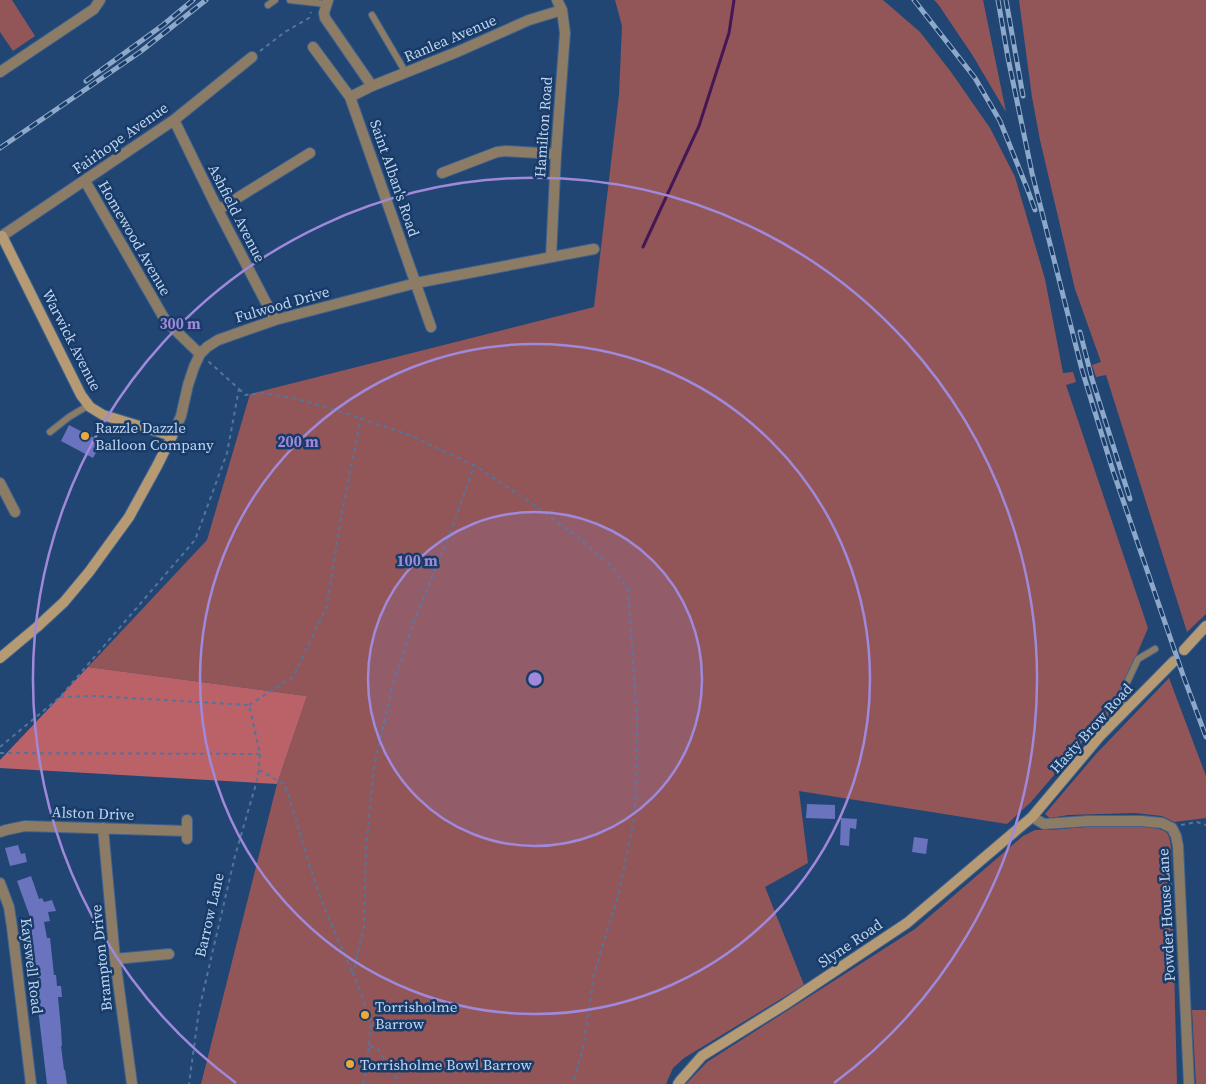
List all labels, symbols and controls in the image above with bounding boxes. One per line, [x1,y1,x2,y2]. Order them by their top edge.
street label: Ranlea Avenue [400,9,500,67]
street label: Hamilton Road [529,75,557,178]
street label: Fairhope Avenue [68,97,172,179]
street label: Saint Alban's Road [365,117,425,240]
street label: Ashfield Avenue [203,160,271,266]
street label: Homewood Avenue [93,177,177,300]
street label: Fulwood Drive [232,280,332,327]
street label: Warwick Avenue [37,286,107,395]
text: 300 m [159,313,201,334]
place label: Razzle Dazzle Balloon Company [95,417,214,455]
marker: Razzle Dazzle Balloon Company [79,430,91,442]
text: 200 m [277,431,319,452]
text: 100 m [396,550,438,571]
centre of rings [526,670,544,688]
street label: Hasty Brow Road [1045,678,1137,778]
street label: Alston Drive [51,801,135,825]
street label: Powder House Lane [1152,848,1180,982]
street label: Barrow Lane [189,870,229,959]
street label: Brampton Drive [85,903,117,1012]
street label: Slyne Road [814,913,887,972]
street label: Kayswell Road [16,917,48,1016]
place label: Torrisholme Barrow [375,996,458,1034]
marker: Torrisholme Barrow [359,1009,371,1021]
place label: Torrisholme Bowl Barrow [360,1054,533,1075]
marker: Torrisholme Bowl Barrow [344,1058,356,1070]

